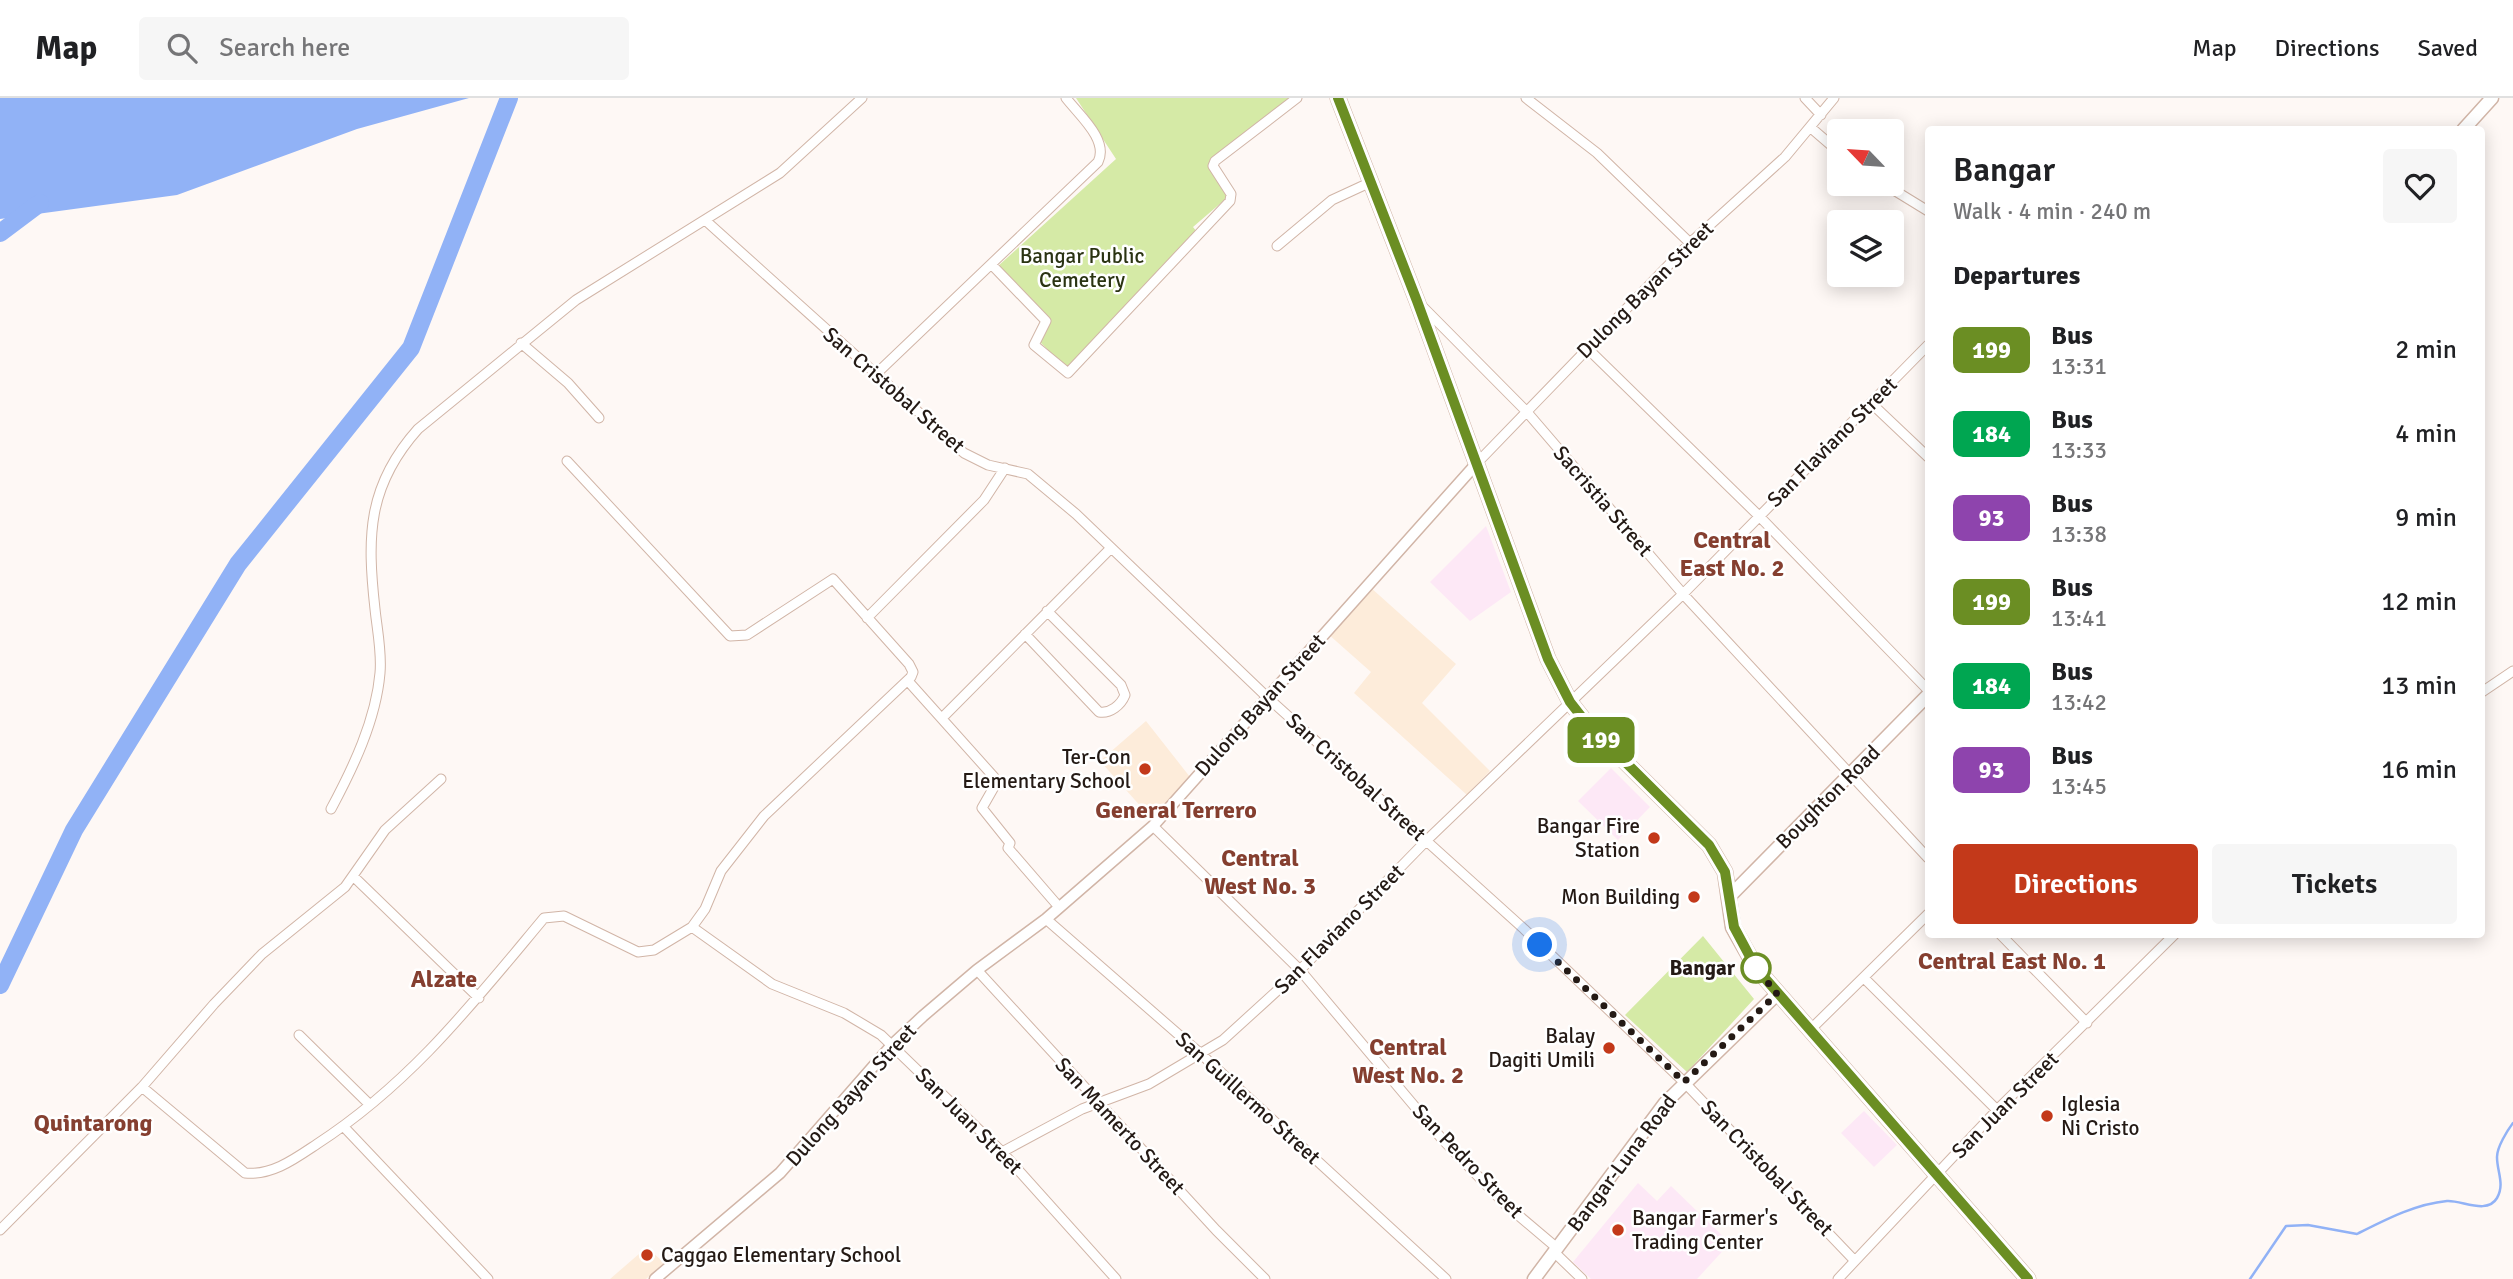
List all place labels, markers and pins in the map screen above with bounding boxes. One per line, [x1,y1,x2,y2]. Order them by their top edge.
place label: Ter-Con Elementary School [962,744,1131,794]
marker: Ter-Con Elementary School [1137,761,1153,777]
place label: Bangar Fire Station [1537,813,1640,863]
marker: Bangar Fire Station [1646,830,1662,846]
place label: Mon Building [1561,884,1680,910]
marker: Mon Building [1686,889,1702,905]
marker: Bangar [1741,953,1771,983]
place label: Bangar [1669,955,1736,981]
place label: Balay Dagiti Umili [1488,1023,1595,1073]
marker: Balay Dagiti Umili [1601,1040,1617,1056]
place label: Iglesia Ni Cristo [2061,1091,2139,1141]
marker: Iglesia Ni Cristo [2039,1108,2055,1124]
place label: Bangar Farmer's Trading Center [1632,1205,1778,1255]
marker: Bangar Farmer's Trading Center [1610,1222,1626,1238]
place label: Caggao Elementary School [661,1242,901,1268]
marker: Caggao Elementary School [639,1247,655,1263]

